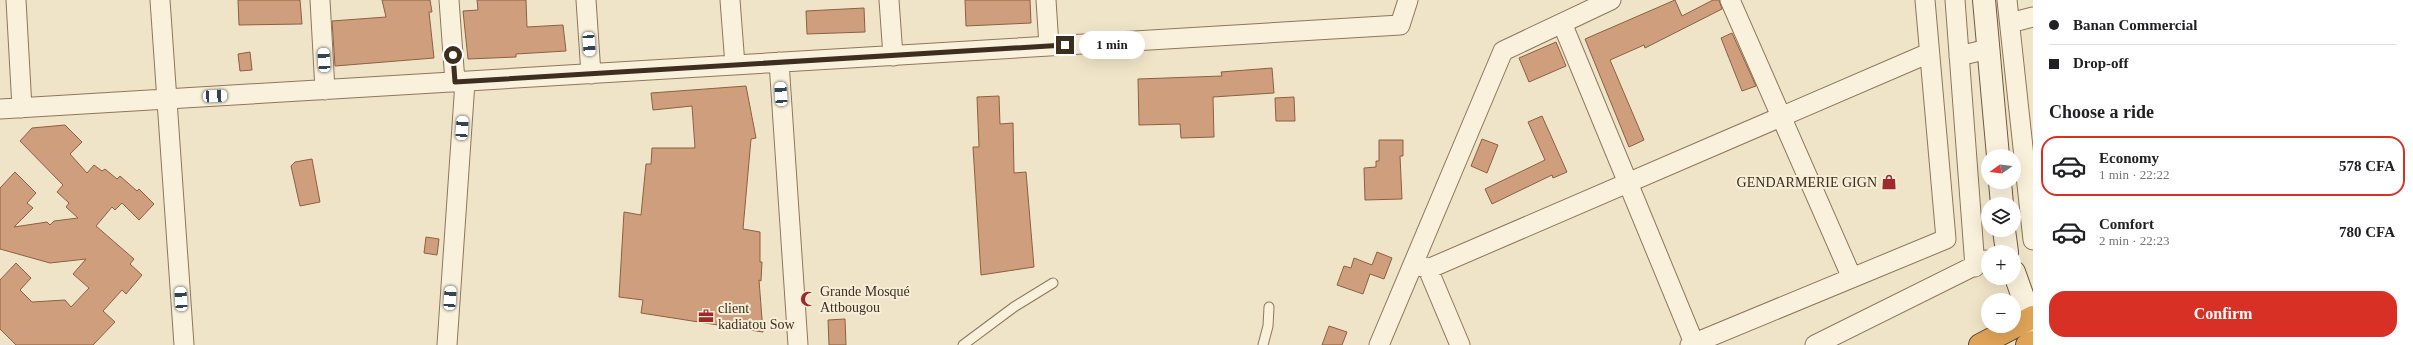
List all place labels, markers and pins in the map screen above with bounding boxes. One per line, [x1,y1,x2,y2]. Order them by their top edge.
shop icon: GENDARMERIE GIGN [1880,173,1898,191]
place label: GENDARMERIE GIGN [1737,175,1877,190]
place label: Grande Mosqué Attbougou [820,284,910,315]
mosque icon: Grande Mosqué Attbougou [799,290,817,308]
place label: client kadiatou Sow [718,301,795,332]
office icon: client kadiatou Sow [697,307,715,325]

